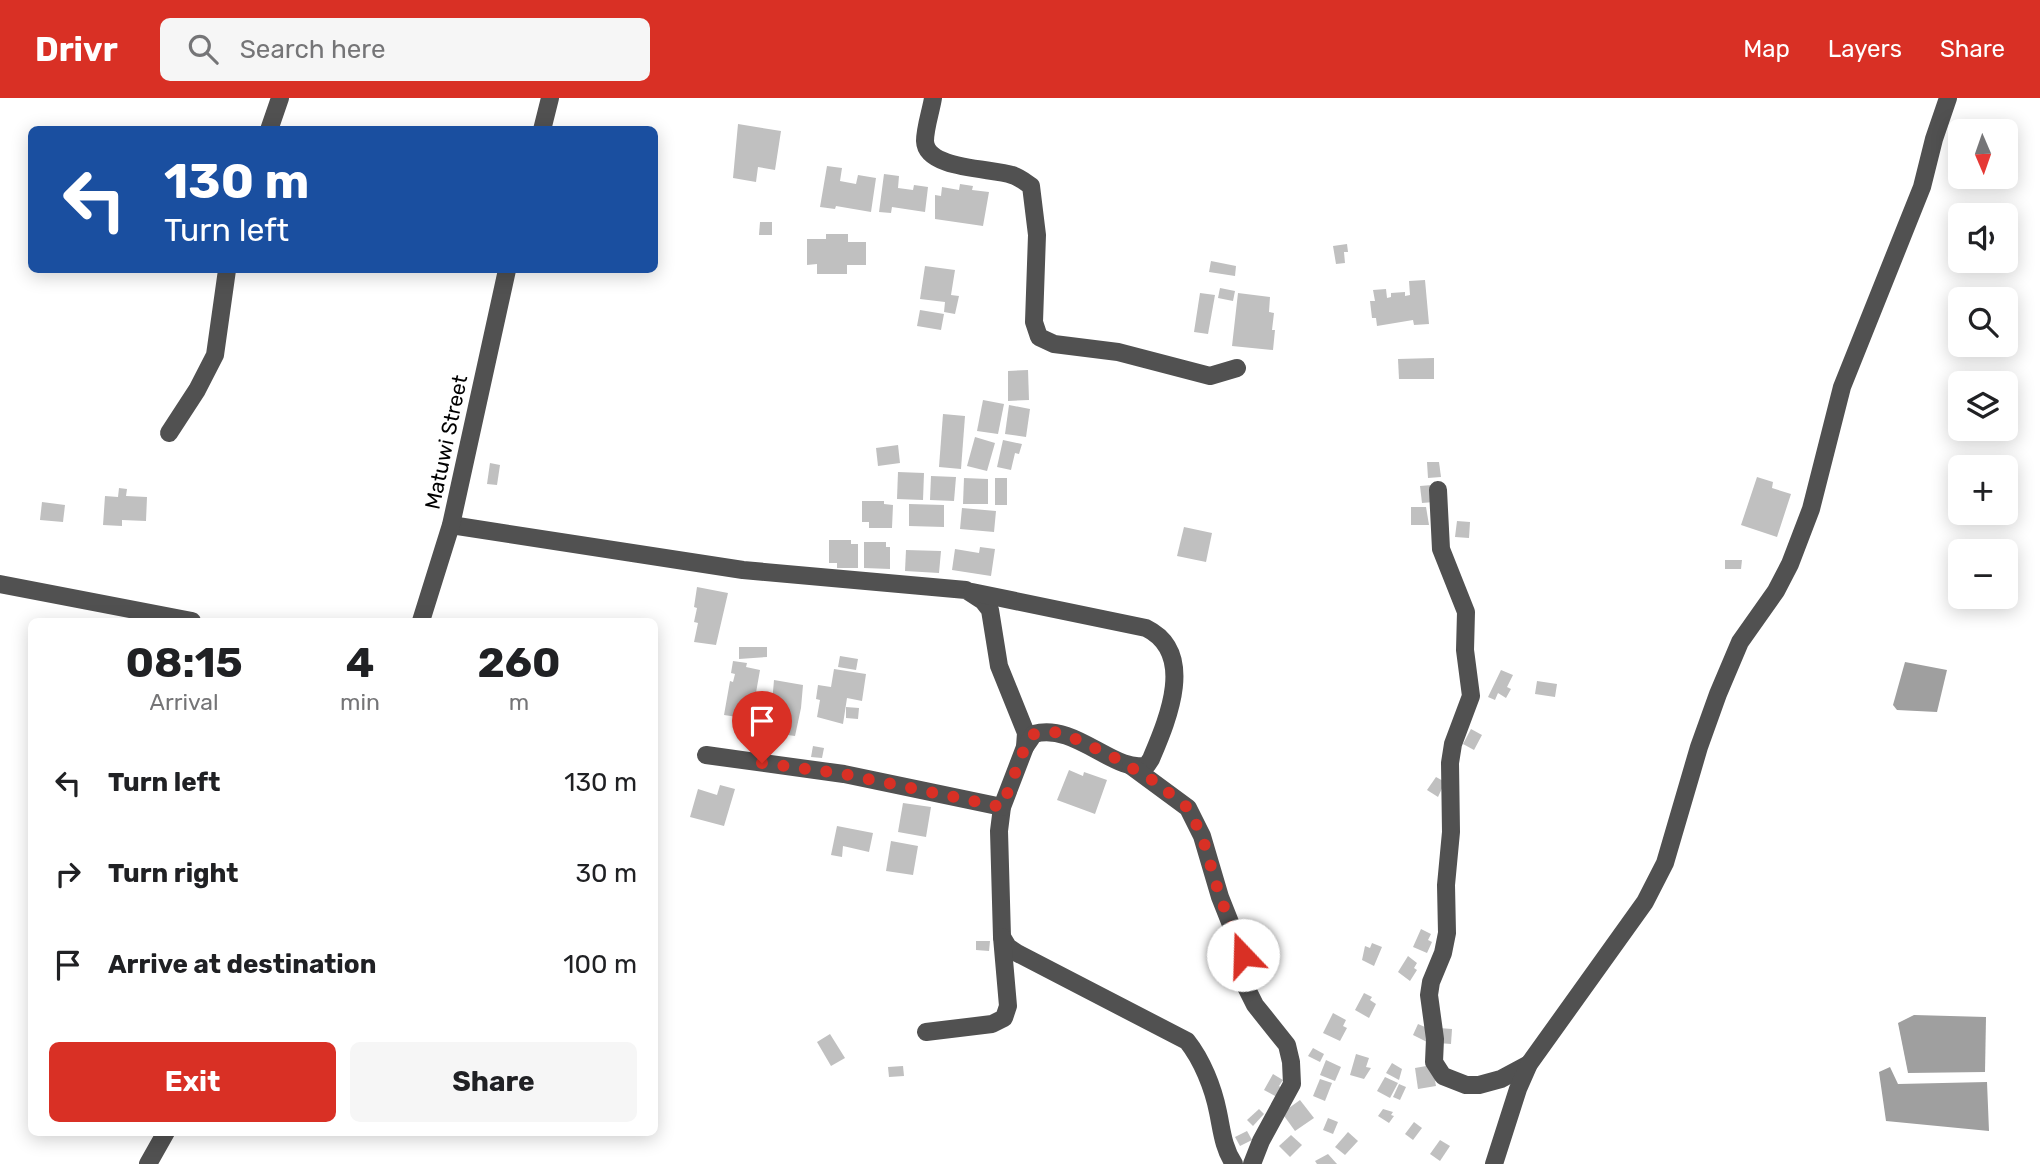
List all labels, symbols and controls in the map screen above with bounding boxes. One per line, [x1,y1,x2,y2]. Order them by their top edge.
search box [160,18,650,81]
text: Drivr [35,30,118,69]
icon: search [184,30,222,68]
text: Search here [240,34,386,65]
text: Map [1743,35,1790,63]
text: Layers [1828,35,1902,63]
text: Share [1940,35,2005,63]
north arrow [1948,119,2018,189]
map controls [1948,119,2018,609]
text: 130 m [164,152,309,210]
icon: left [49,154,140,245]
button: sound [1948,203,2018,273]
text: Turn left [164,211,289,249]
button: search [1948,287,2018,357]
button: layers [1948,371,2018,441]
street label: Matuwi Street [420,372,472,512]
button: + [1948,455,2018,525]
button: − [1948,539,2018,609]
text: 08:15 [125,638,243,688]
text: 4 [346,638,374,688]
text: 260 [477,638,561,688]
text: Arrival [150,688,219,716]
text: min [340,688,380,716]
text: m [509,688,529,716]
pin [732,691,792,763]
icon: arrive [743,702,781,740]
icon: left [49,764,87,802]
text: Turn left [108,767,220,798]
text: 130 m [564,767,637,798]
icon: right [49,855,87,893]
text: Turn right [108,858,238,889]
text: 30 m [575,858,637,889]
position arrow [1206,918,1280,992]
icon: arrive [49,946,87,984]
text: Arrive at destination [108,949,376,980]
text: 100 m [563,949,637,980]
button: Exit [49,1042,336,1122]
button: Share [350,1042,637,1122]

